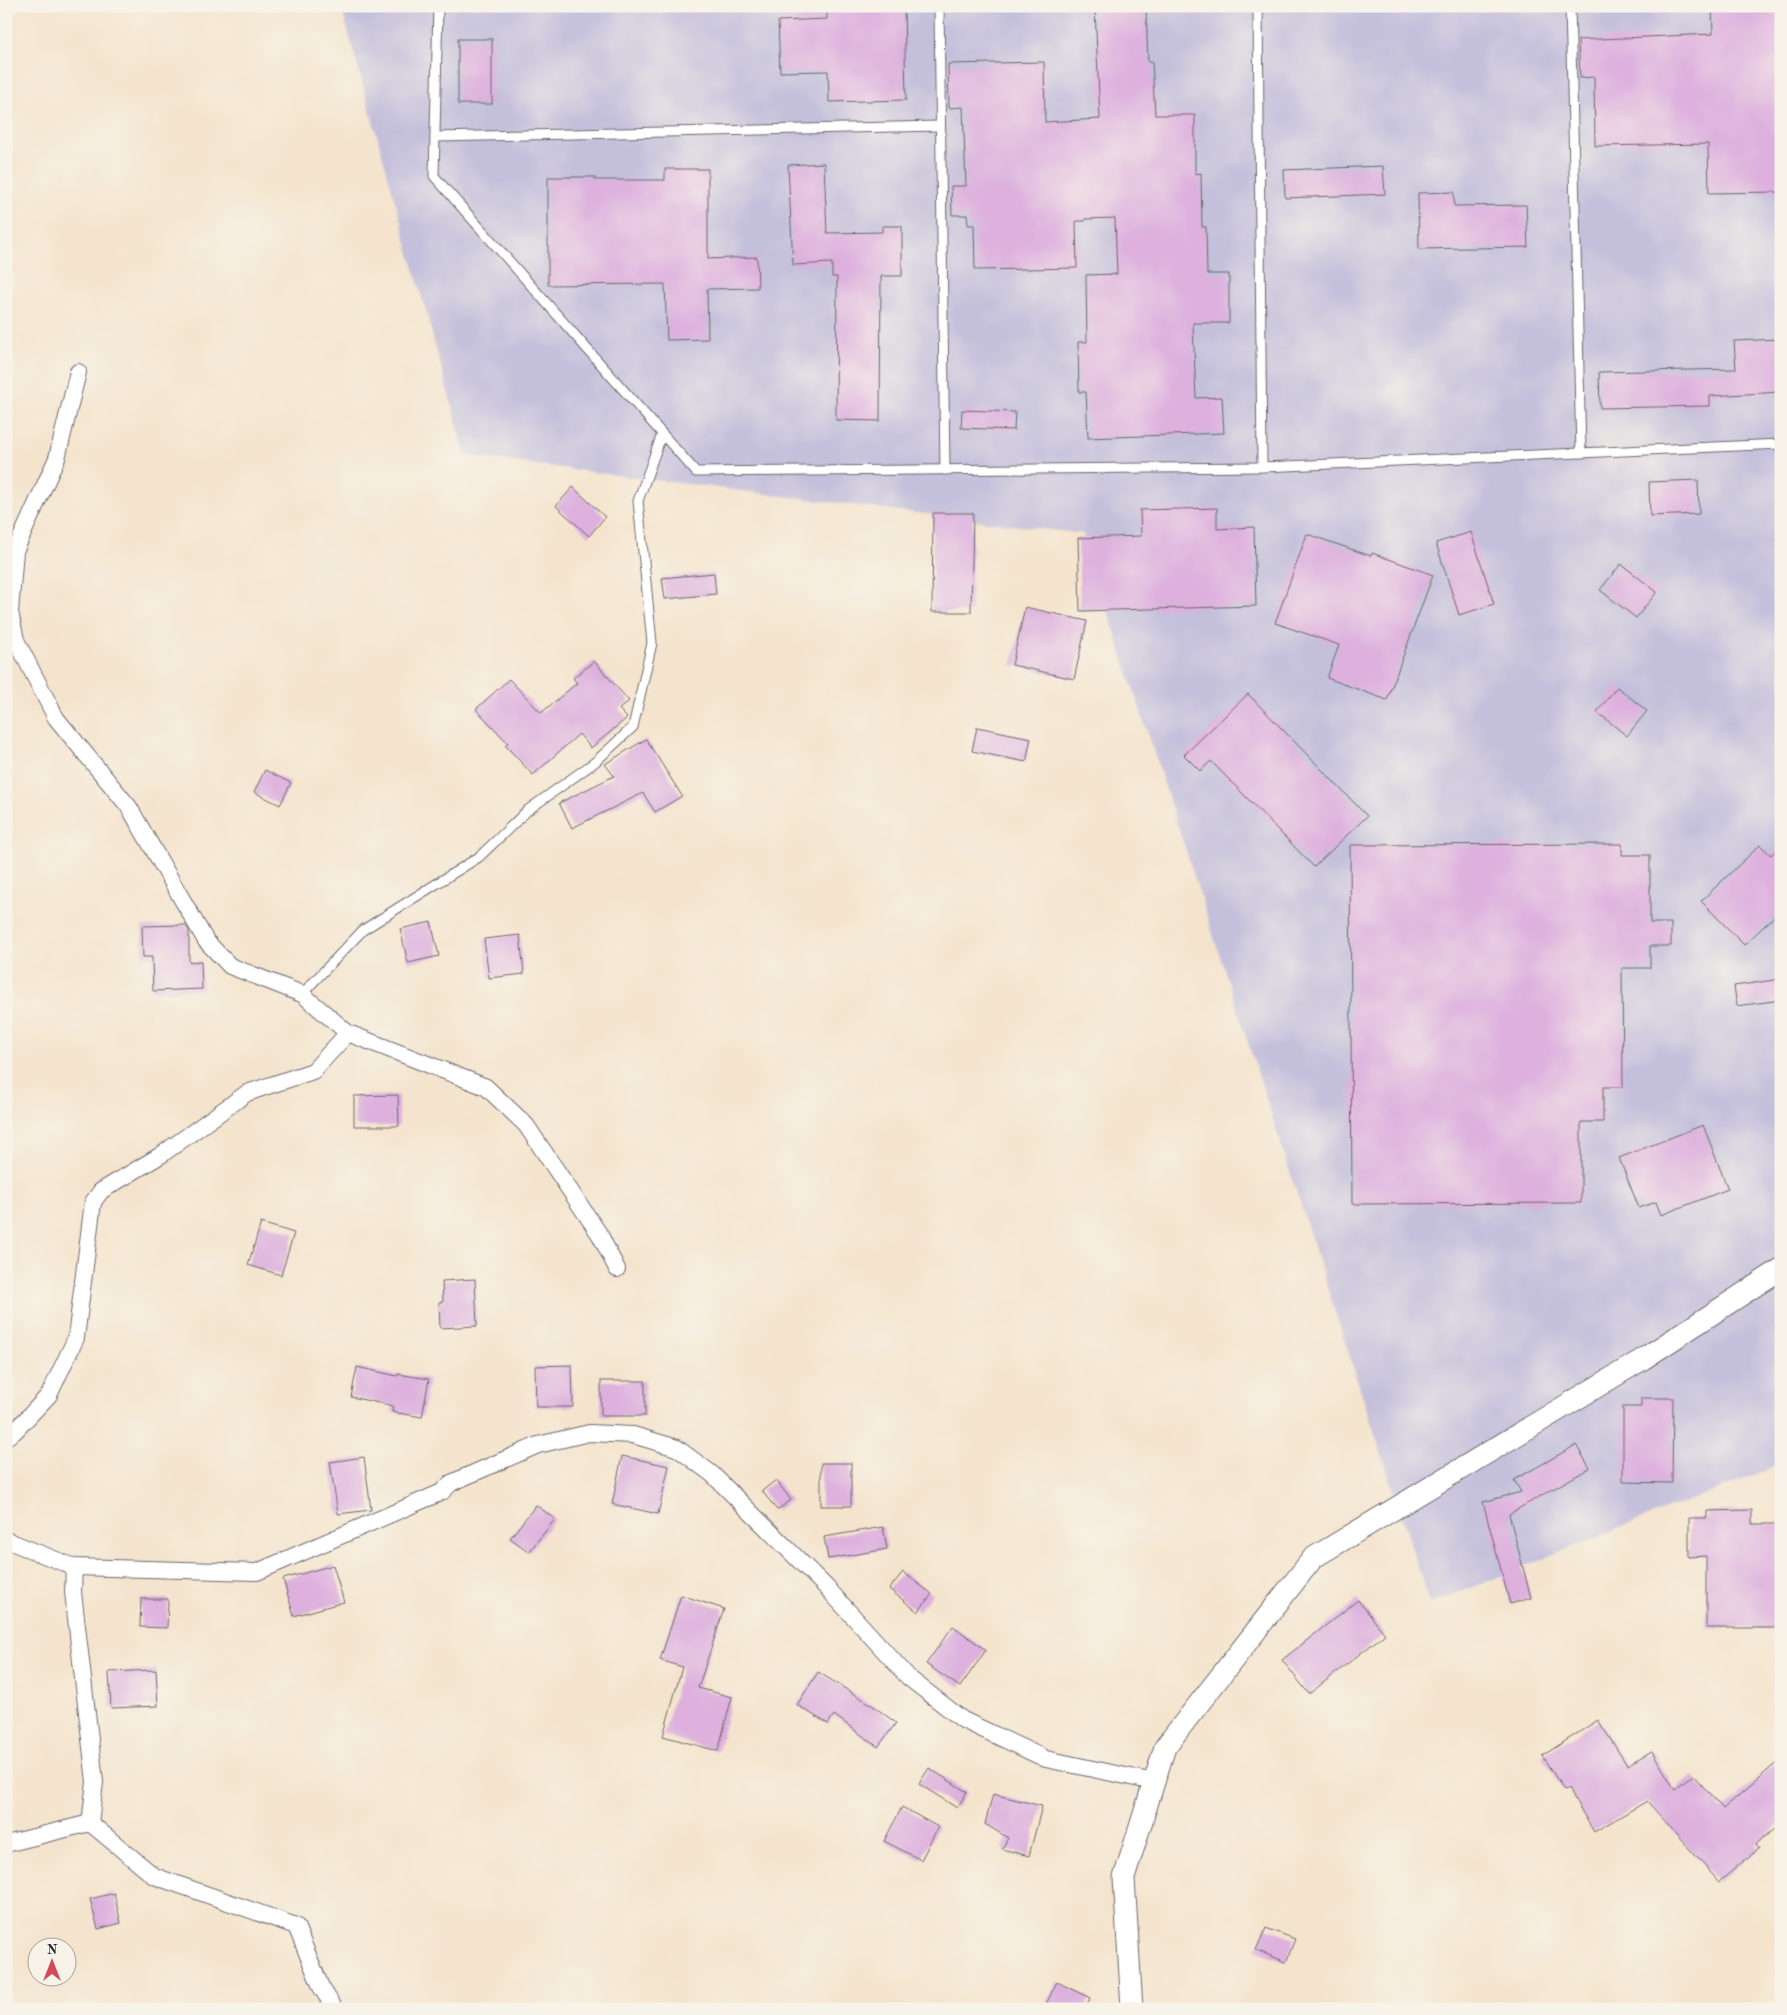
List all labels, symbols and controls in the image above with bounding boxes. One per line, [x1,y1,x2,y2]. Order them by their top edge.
north arrow [28,1938,78,1988]
text: N [47,1943,58,1957]

